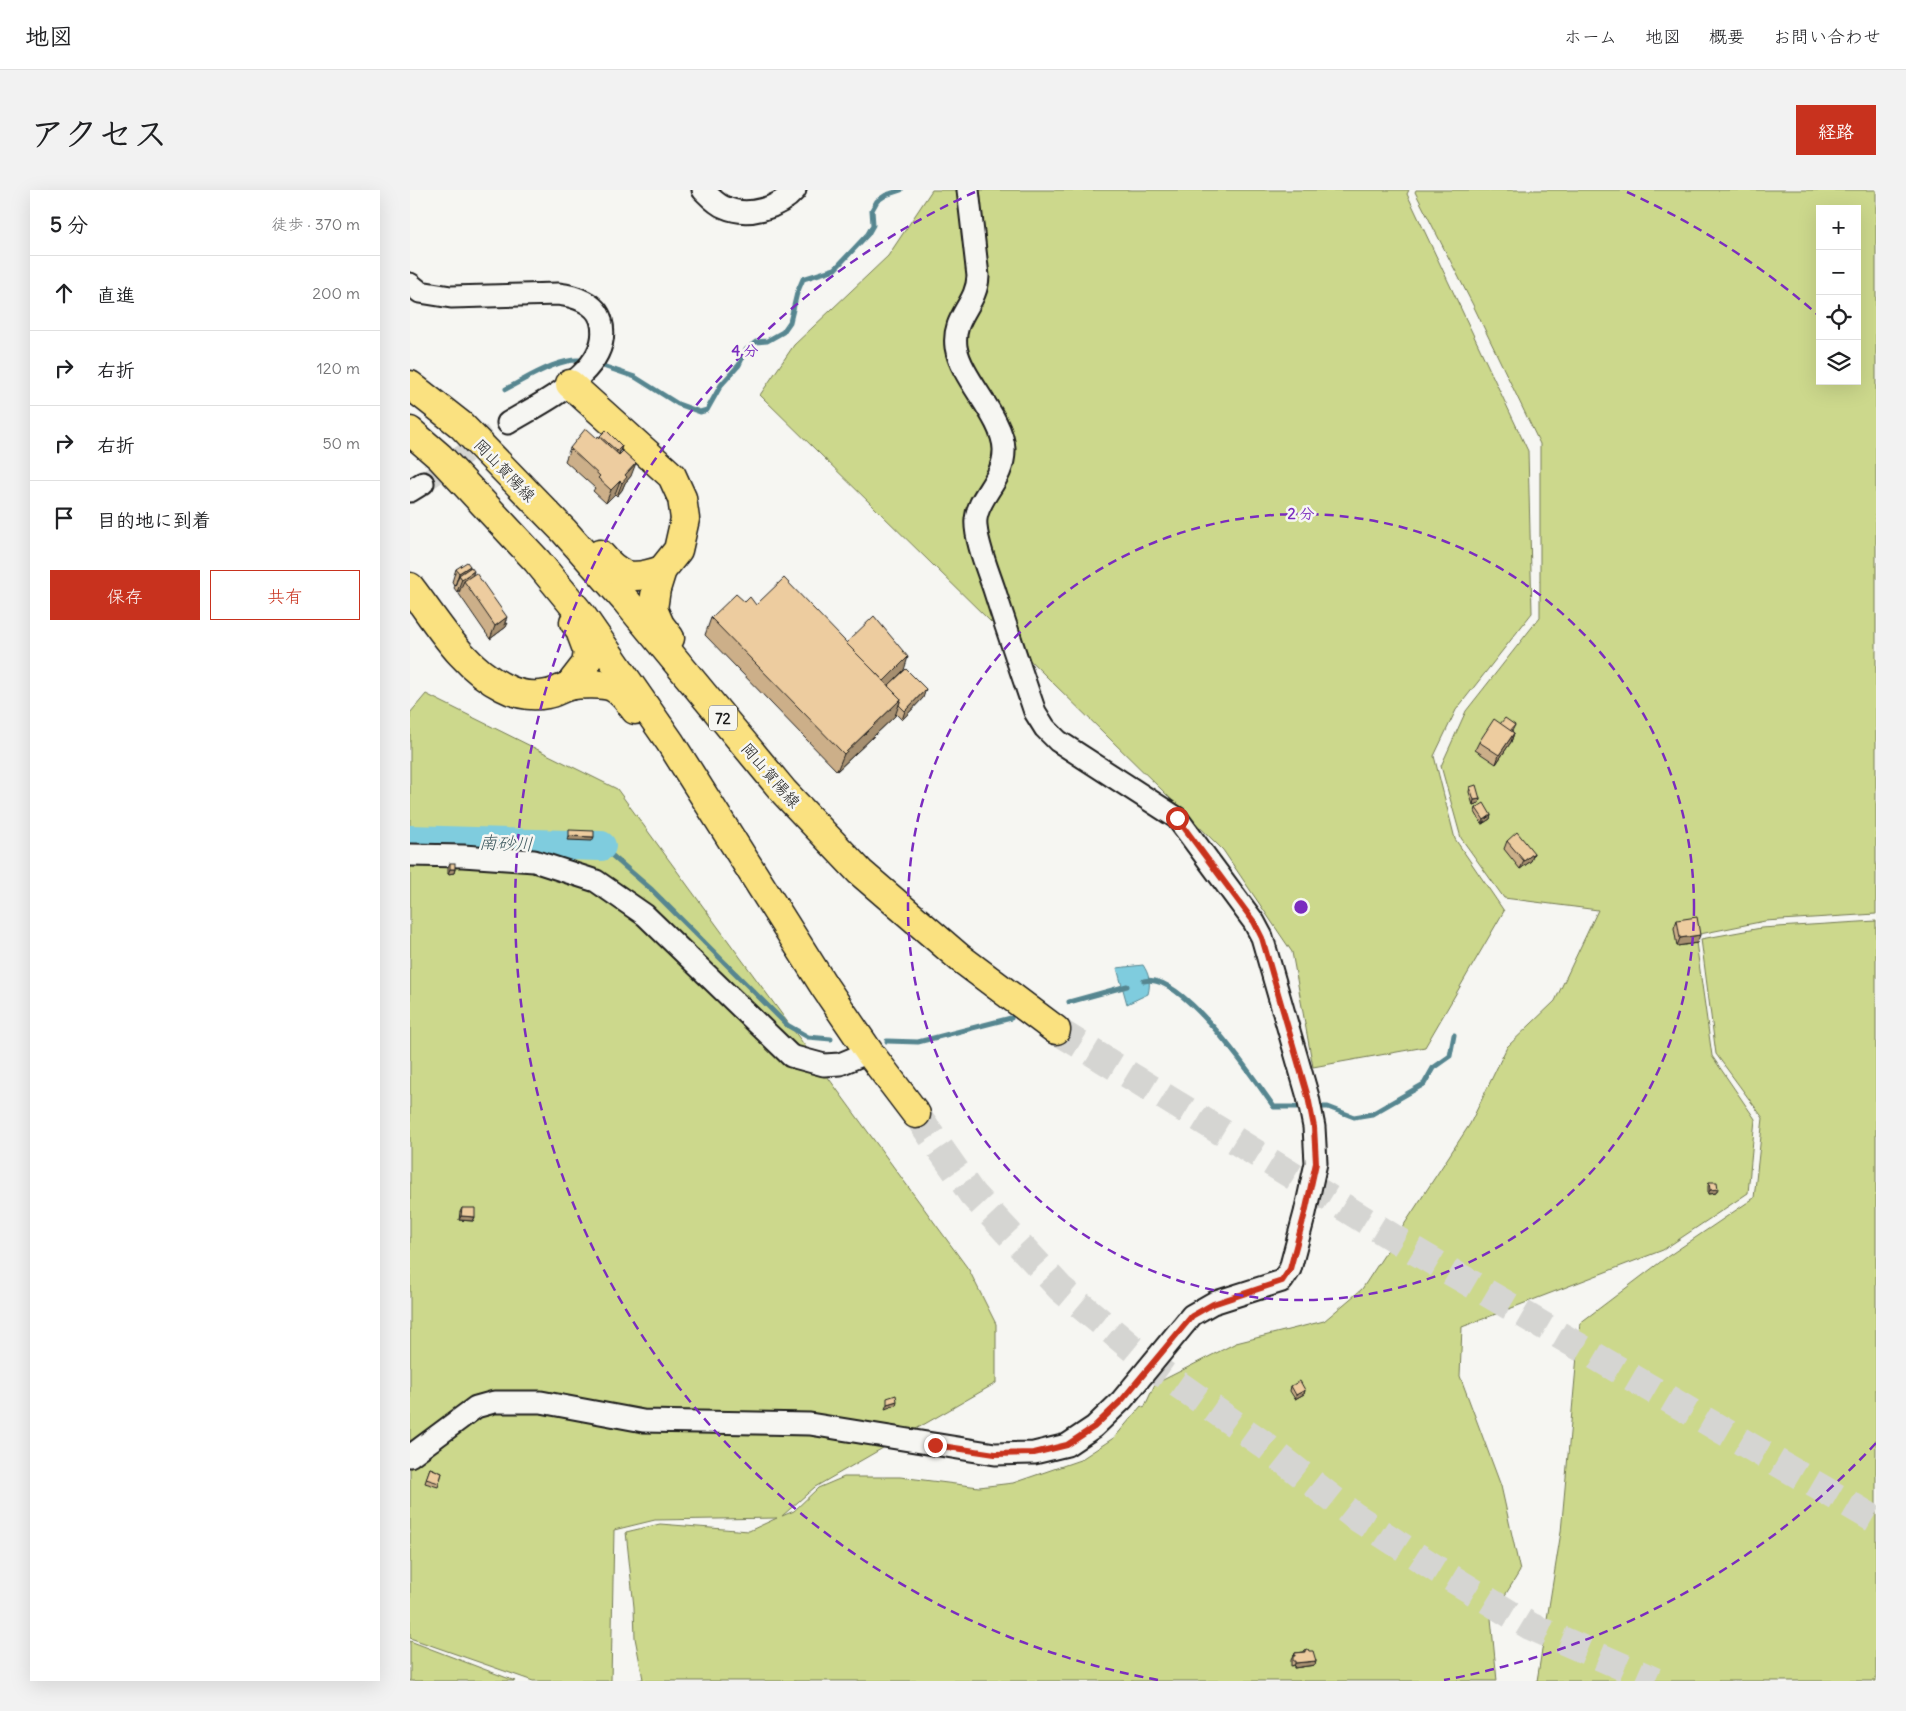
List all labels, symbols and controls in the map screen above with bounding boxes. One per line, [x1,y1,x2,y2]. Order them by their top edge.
text: 地図 [25,21,73,51]
text: ホーム [1564,25,1617,48]
text: 地図 [1645,25,1681,48]
text: 概要 [1709,25,1745,48]
text: お問い合わせ [1773,25,1881,48]
button: 経路 [1796,105,1876,155]
text: アクセス [30,111,168,155]
map controls [1816,205,1861,385]
button: + [1816,205,1861,250]
text: 5 分 [50,211,88,238]
text: 徒歩 · 370 m [272,214,360,234]
button: − [1816,250,1861,295]
icon: ahead [50,279,78,307]
text: 直進 [97,283,135,307]
text: 200 m [312,283,360,303]
button: locate [1816,295,1861,340]
button: layers [1816,340,1861,385]
text: 4 分 [731,341,759,360]
icon: right [50,354,78,382]
text: 右折 [97,358,135,382]
text: 120 m [317,358,360,378]
icon: right [50,429,78,457]
text: 右折 [97,433,135,457]
text: 50 m [322,433,360,453]
street label: 岡山賀陽線 [470,434,540,506]
icon: arrive [50,504,78,532]
text: 2 分 [1288,504,1314,523]
text: 目的地に到着 [97,508,211,532]
button: 保存 [50,570,200,620]
button: 共有 [210,570,360,620]
road number: 72 [709,706,737,730]
street label: 岡山賀陽線 [737,738,805,812]
route start [1166,807,1189,830]
water label: 南砂川 [479,831,533,855]
centre of rings [1292,898,1310,916]
route end [924,1434,947,1457]

